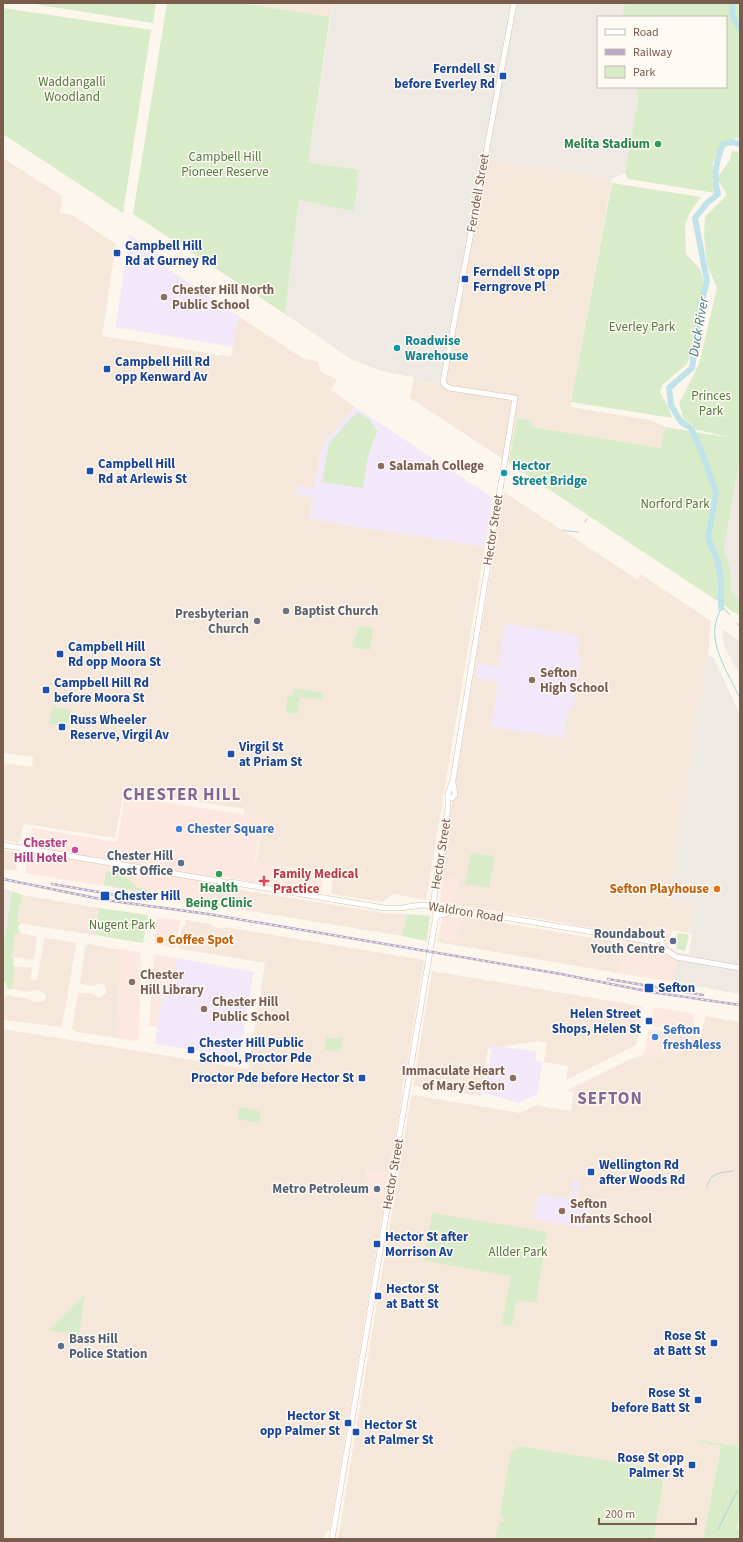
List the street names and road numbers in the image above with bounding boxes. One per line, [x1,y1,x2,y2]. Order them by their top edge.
street label: Ferndell Street [462,152,494,234]
street label: Hector Street [479,493,508,567]
street label: Hector Street [427,817,456,891]
street label: Waldron Road [427,897,505,927]
street label: Hector Street [378,1137,408,1211]

